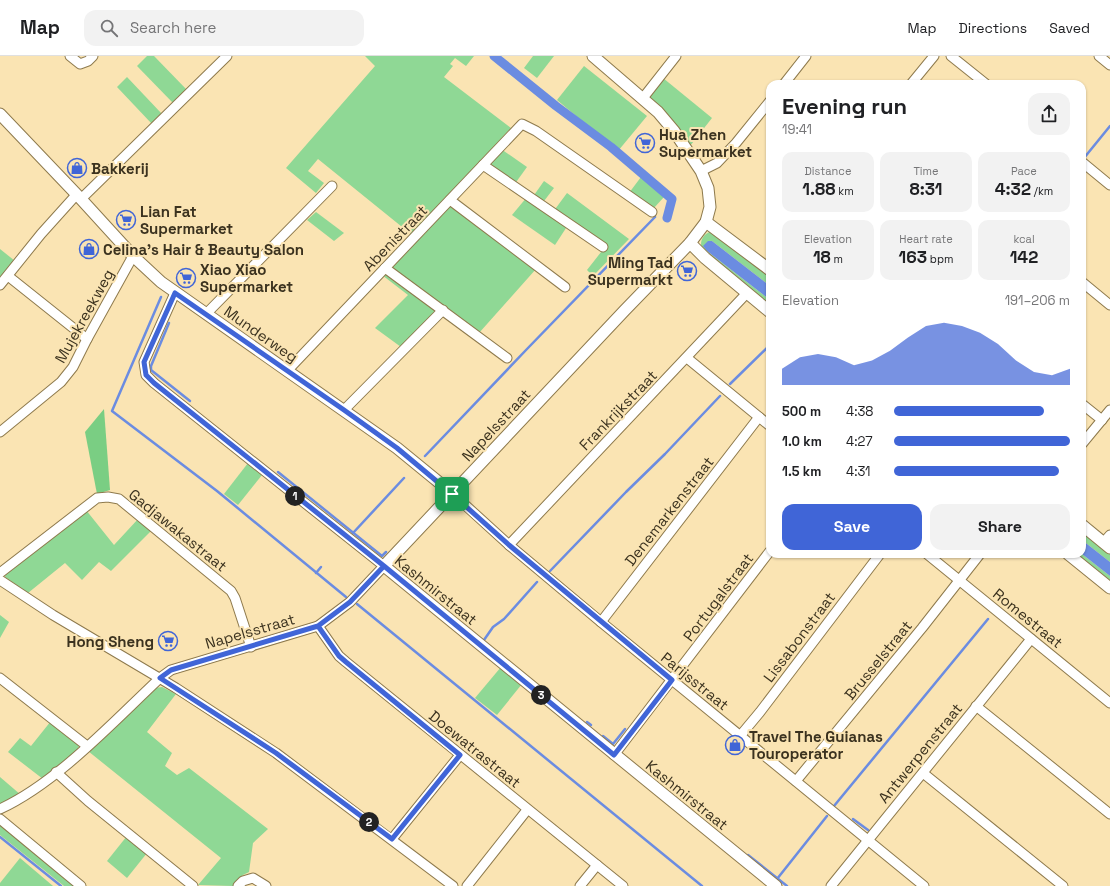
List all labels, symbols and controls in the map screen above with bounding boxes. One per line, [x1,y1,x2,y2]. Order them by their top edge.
search box [84,10,364,46]
text: Map [20,15,60,40]
icon: search [98,17,120,39]
text: Search here [130,18,216,37]
text: Map [907,19,937,37]
text: Directions [959,19,1027,37]
text: Saved [1049,19,1090,37]
text: Evening run [782,92,907,120]
button: share [1028,93,1070,135]
text: 19:41 [782,121,812,138]
place label: Hua Zhen Supermarket [659,125,752,161]
supermarket icon: Hua Zhen Supermarket [634,132,656,154]
shop icon: Bakkerij [66,157,88,179]
place label: Bakkerij [91,159,149,178]
text: Distance [805,164,851,178]
text: Time [913,164,939,178]
text: Pace [1011,164,1037,178]
text: 1.88 [802,178,835,200]
text: 8:31 [910,178,942,200]
text: 4:32 [995,178,1031,200]
text: km [835,184,854,198]
text: /km [1031,184,1053,198]
street label: Abenistraat [359,201,431,275]
place label: Lian Fat Supermarket [140,202,233,238]
supermarket icon: Lian Fat Supermarket [115,209,137,231]
text: Elevation [804,232,852,246]
text: Heart rate [899,232,953,246]
text: kcal [1013,232,1035,246]
shop icon: Celina's Hair & Beauty Salon [78,238,100,260]
place label: Celina's Hair & Beauty Salon [103,240,304,259]
text: 18 [813,246,831,268]
text: 163 [899,246,927,268]
text: 142 [1010,246,1038,268]
text: m [831,252,843,266]
text: bpm [927,252,954,266]
place label: Ming Tad Supermarkt [588,253,673,289]
place label: Xiao Xiao Supermarket [200,260,293,296]
supermarket icon: Ming Tad Supermarkt [676,260,698,282]
street label: Mujekreekweg [50,266,118,366]
supermarket icon: Xiao Xiao Supermarket [175,267,197,289]
text: Elevation [782,292,839,309]
text: 191–206 m [1005,292,1070,309]
street label: Munderweg [220,302,302,366]
street label: Frankrijkstraat [575,366,661,454]
street label: Napelsstraat [458,385,535,465]
text: 500 m [782,403,821,420]
text: 4:38 [846,403,873,420]
text: 1.0 km [782,433,822,450]
text: 4:27 [846,433,872,450]
street label: Denemarkenstraat [620,452,718,569]
text: 1.5 km [782,463,821,480]
text: 4:31 [846,463,871,480]
pin [435,477,469,511]
icon: arrive [441,483,463,505]
street label: Gadjawakastraat [125,485,231,575]
pin: 1 [285,486,305,506]
text: 1 [293,489,297,503]
button: Save [782,504,922,550]
button: Share [930,504,1070,550]
street label: Portugalstraat [679,549,757,645]
street label: Kashmirstraat [391,551,481,629]
street label: Romestraat [989,584,1067,652]
street label: Lissabonstraat [759,588,839,686]
street label: Napelsstraat [203,609,297,653]
street label: Brusselstraat [840,616,916,704]
supermarket icon: Hong Sheng [157,630,179,652]
place label: Hong Sheng [67,632,154,651]
street label: Parijsstraat [657,648,733,714]
pin: 3 [531,685,551,705]
text: 3 [538,688,544,702]
street label: Antwerpenstraat [874,699,966,807]
street label: Doewatrastraat [425,706,525,792]
place label: Travel The Guianas Touroperator [749,727,883,763]
shop icon: Travel The Guianas Touroperator [724,734,746,756]
street label: Kashmirstraat [642,756,732,834]
pin: 2 [359,812,379,832]
text: 2 [366,815,372,829]

